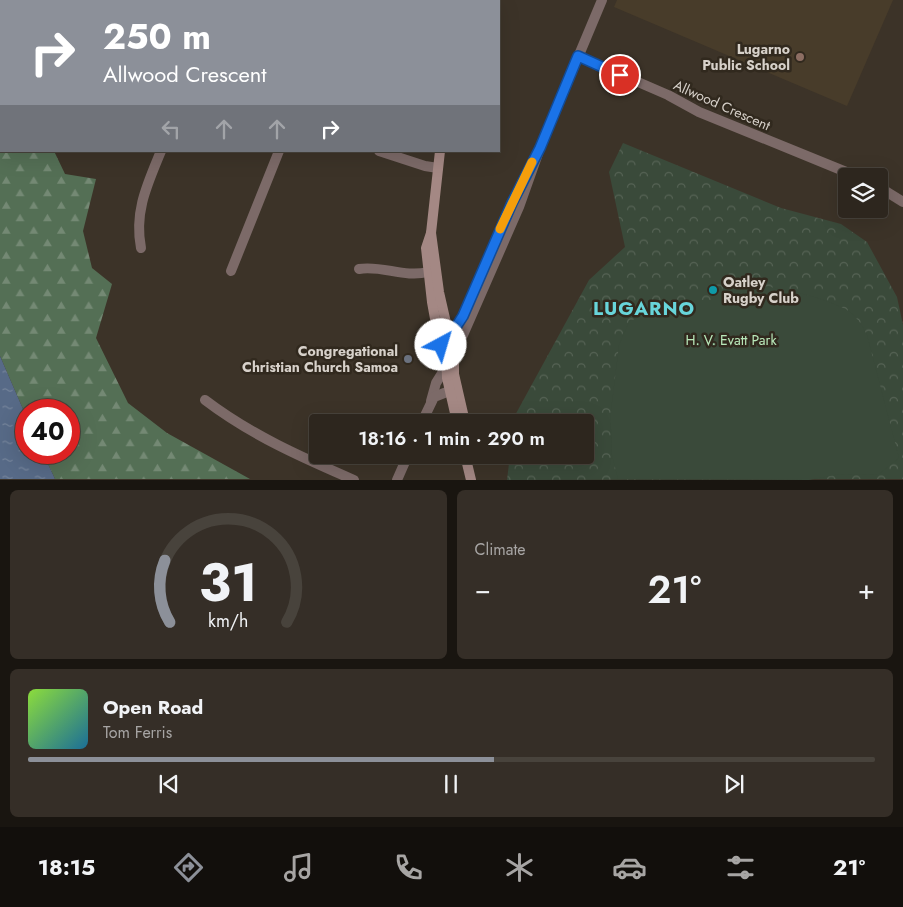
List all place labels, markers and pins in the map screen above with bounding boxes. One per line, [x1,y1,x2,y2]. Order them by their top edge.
place label: Lugarno Public School [702,39,790,75]
marker: Lugarno Public School [794,51,806,63]
pin [599,54,641,96]
place label: Oatley Rugby Club [723,272,799,308]
marker: Oatley Rugby Club [707,284,719,296]
place label: Congregational Christian Church Samoa [242,341,398,377]
marker: Congregational Christian Church Samoa [402,353,414,365]

